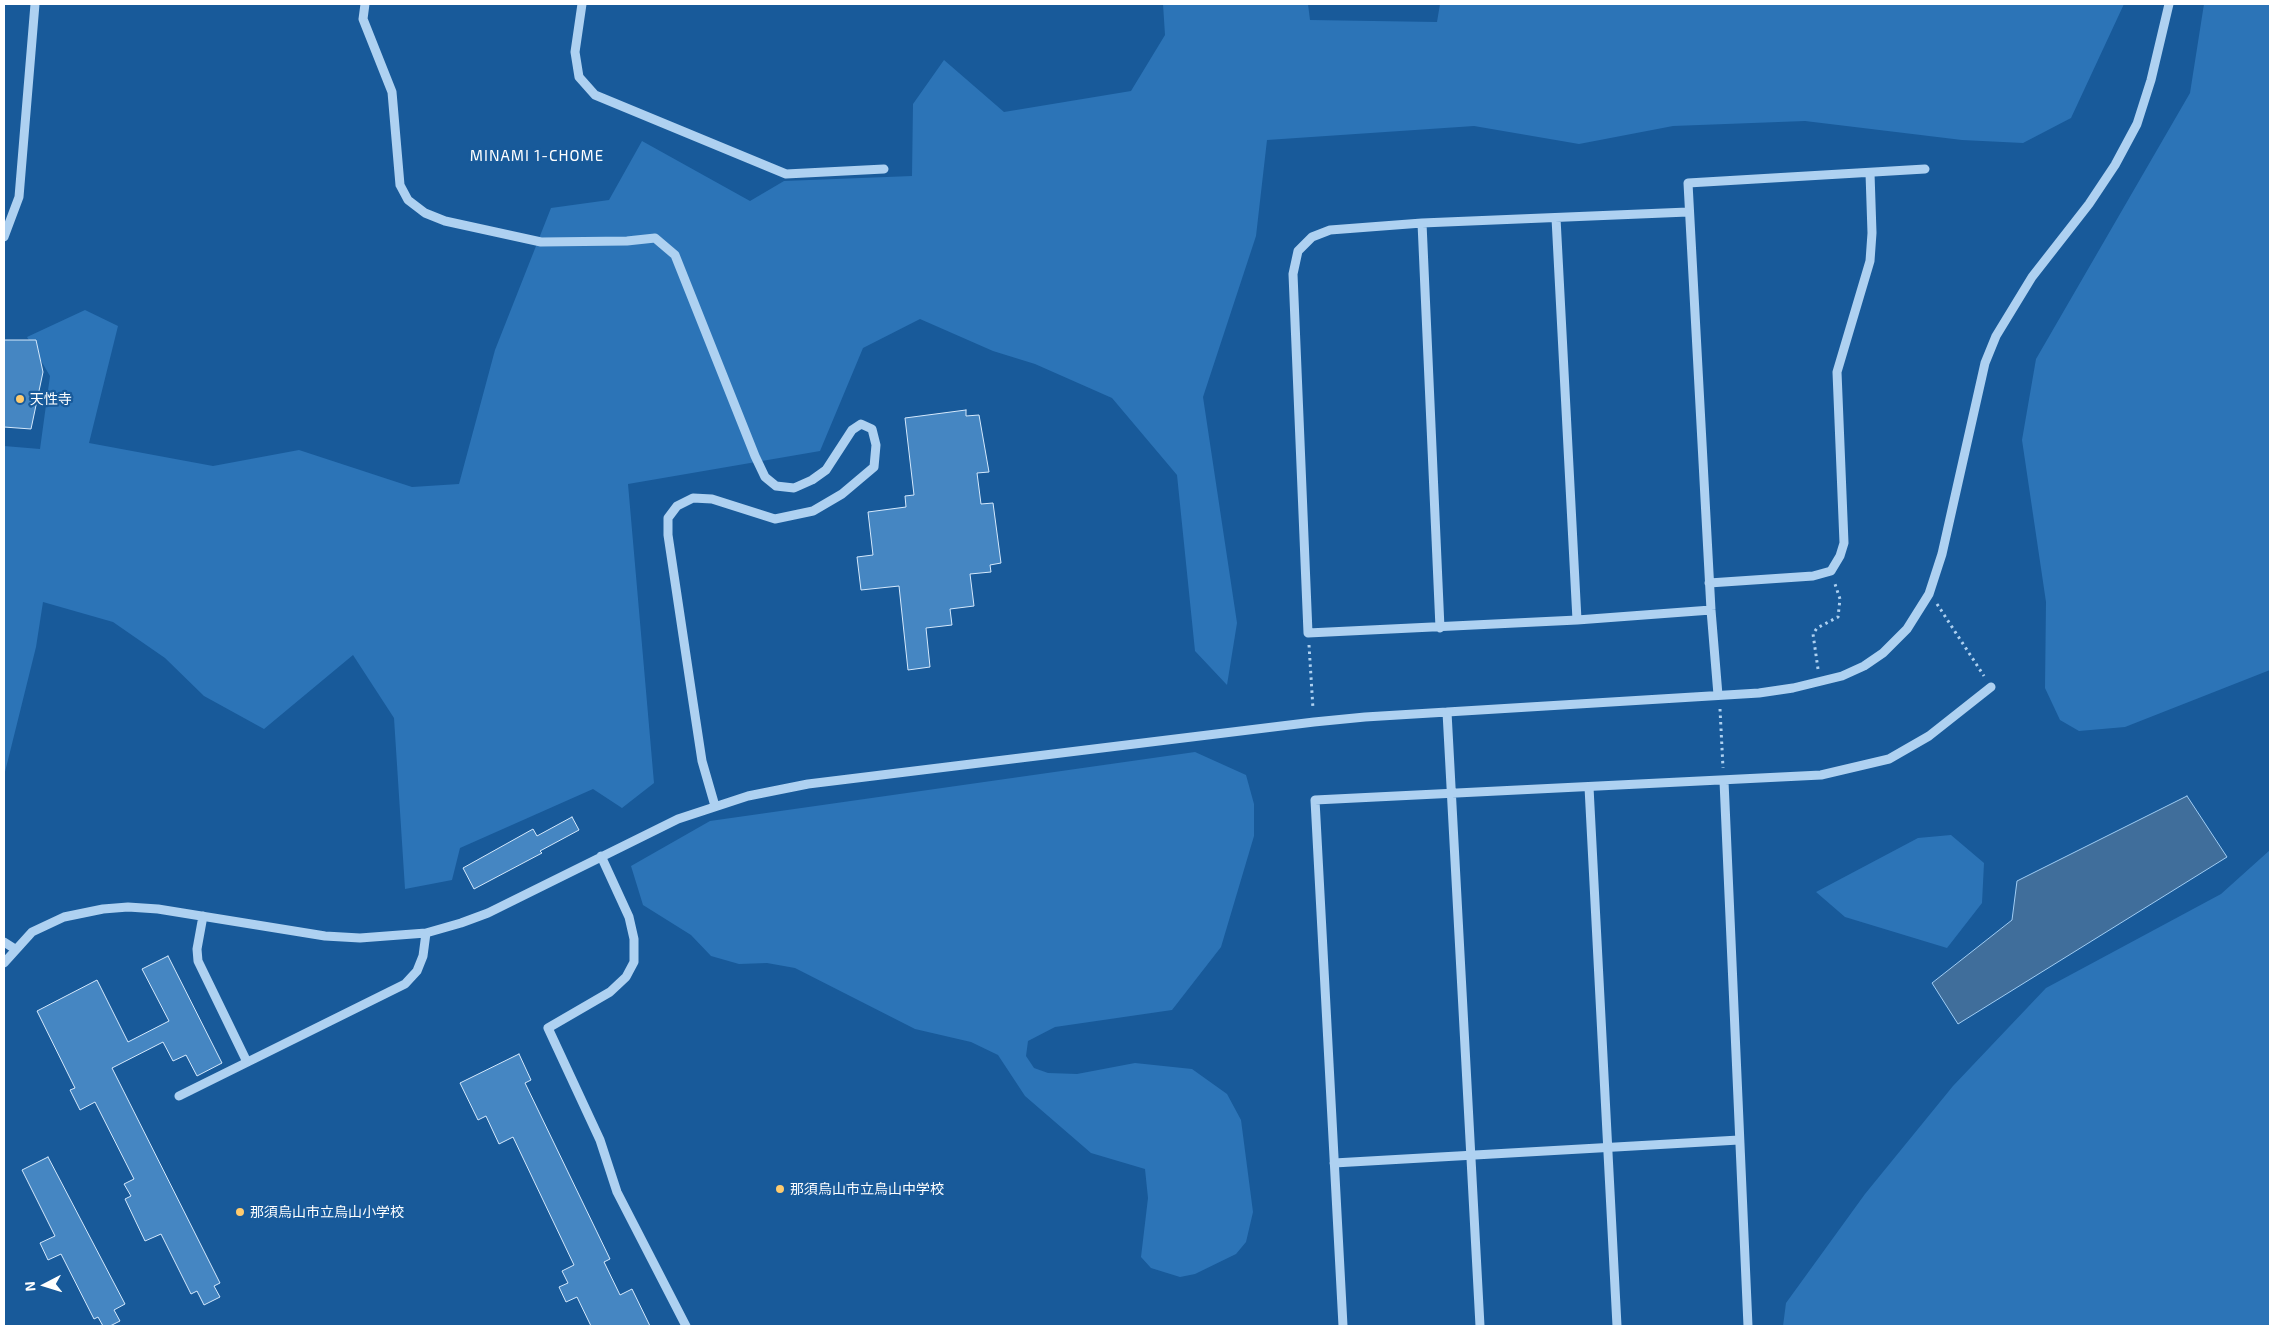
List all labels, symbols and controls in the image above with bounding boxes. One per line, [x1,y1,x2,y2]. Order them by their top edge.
district label: MINAMI 1-CHOME [468,147,606,165]
place label: 天性寺 [30,391,72,407]
marker: 天性寺 [14,393,26,405]
place label: 那須烏山市立烏山中学校 [790,1181,944,1197]
marker: 那須烏山市立烏山中学校 [774,1183,786,1195]
place label: 那須烏山市立烏山小学校 [250,1204,404,1220]
marker: 那須烏山市立烏山小学校 [234,1206,246,1218]
north arrow [20,1260,70,1310]
text: N [21,1281,38,1292]

